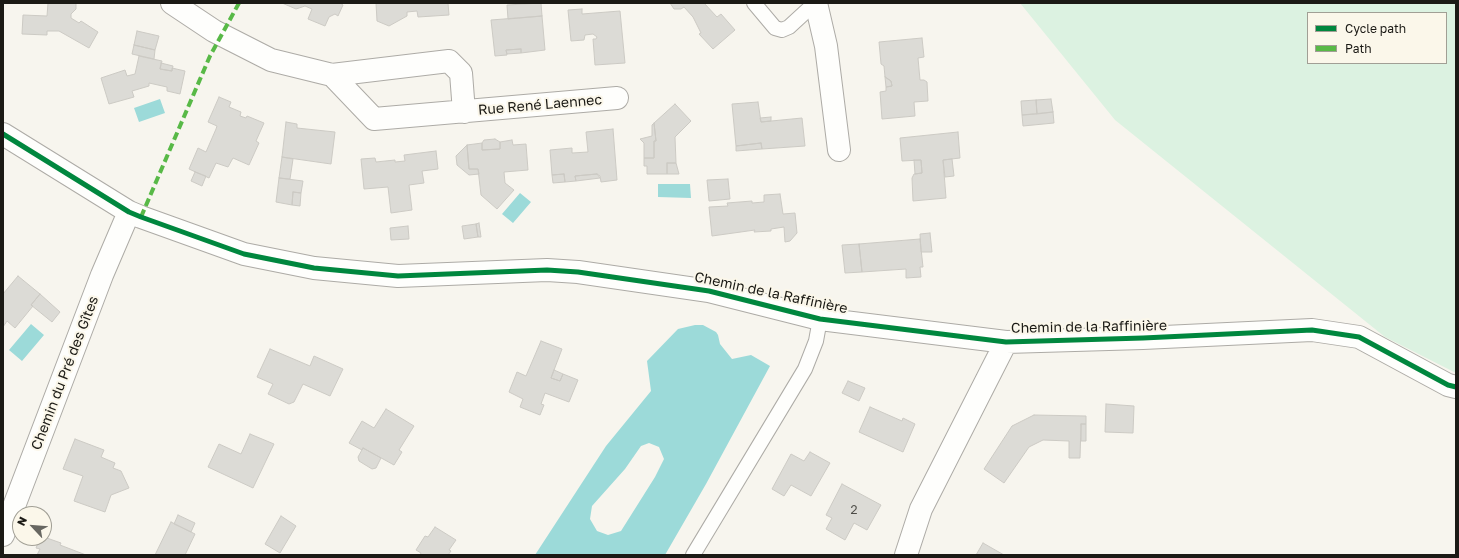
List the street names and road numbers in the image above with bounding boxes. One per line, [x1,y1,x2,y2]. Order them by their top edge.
street label: Rue René Laennec [477,91,603,119]
street label: Chemin de la Raffinière [693,269,849,317]
street label: Chemin du Pré des Gîtes [28,294,102,452]
street label: Chemin de la Raffinière [1011,317,1167,337]

